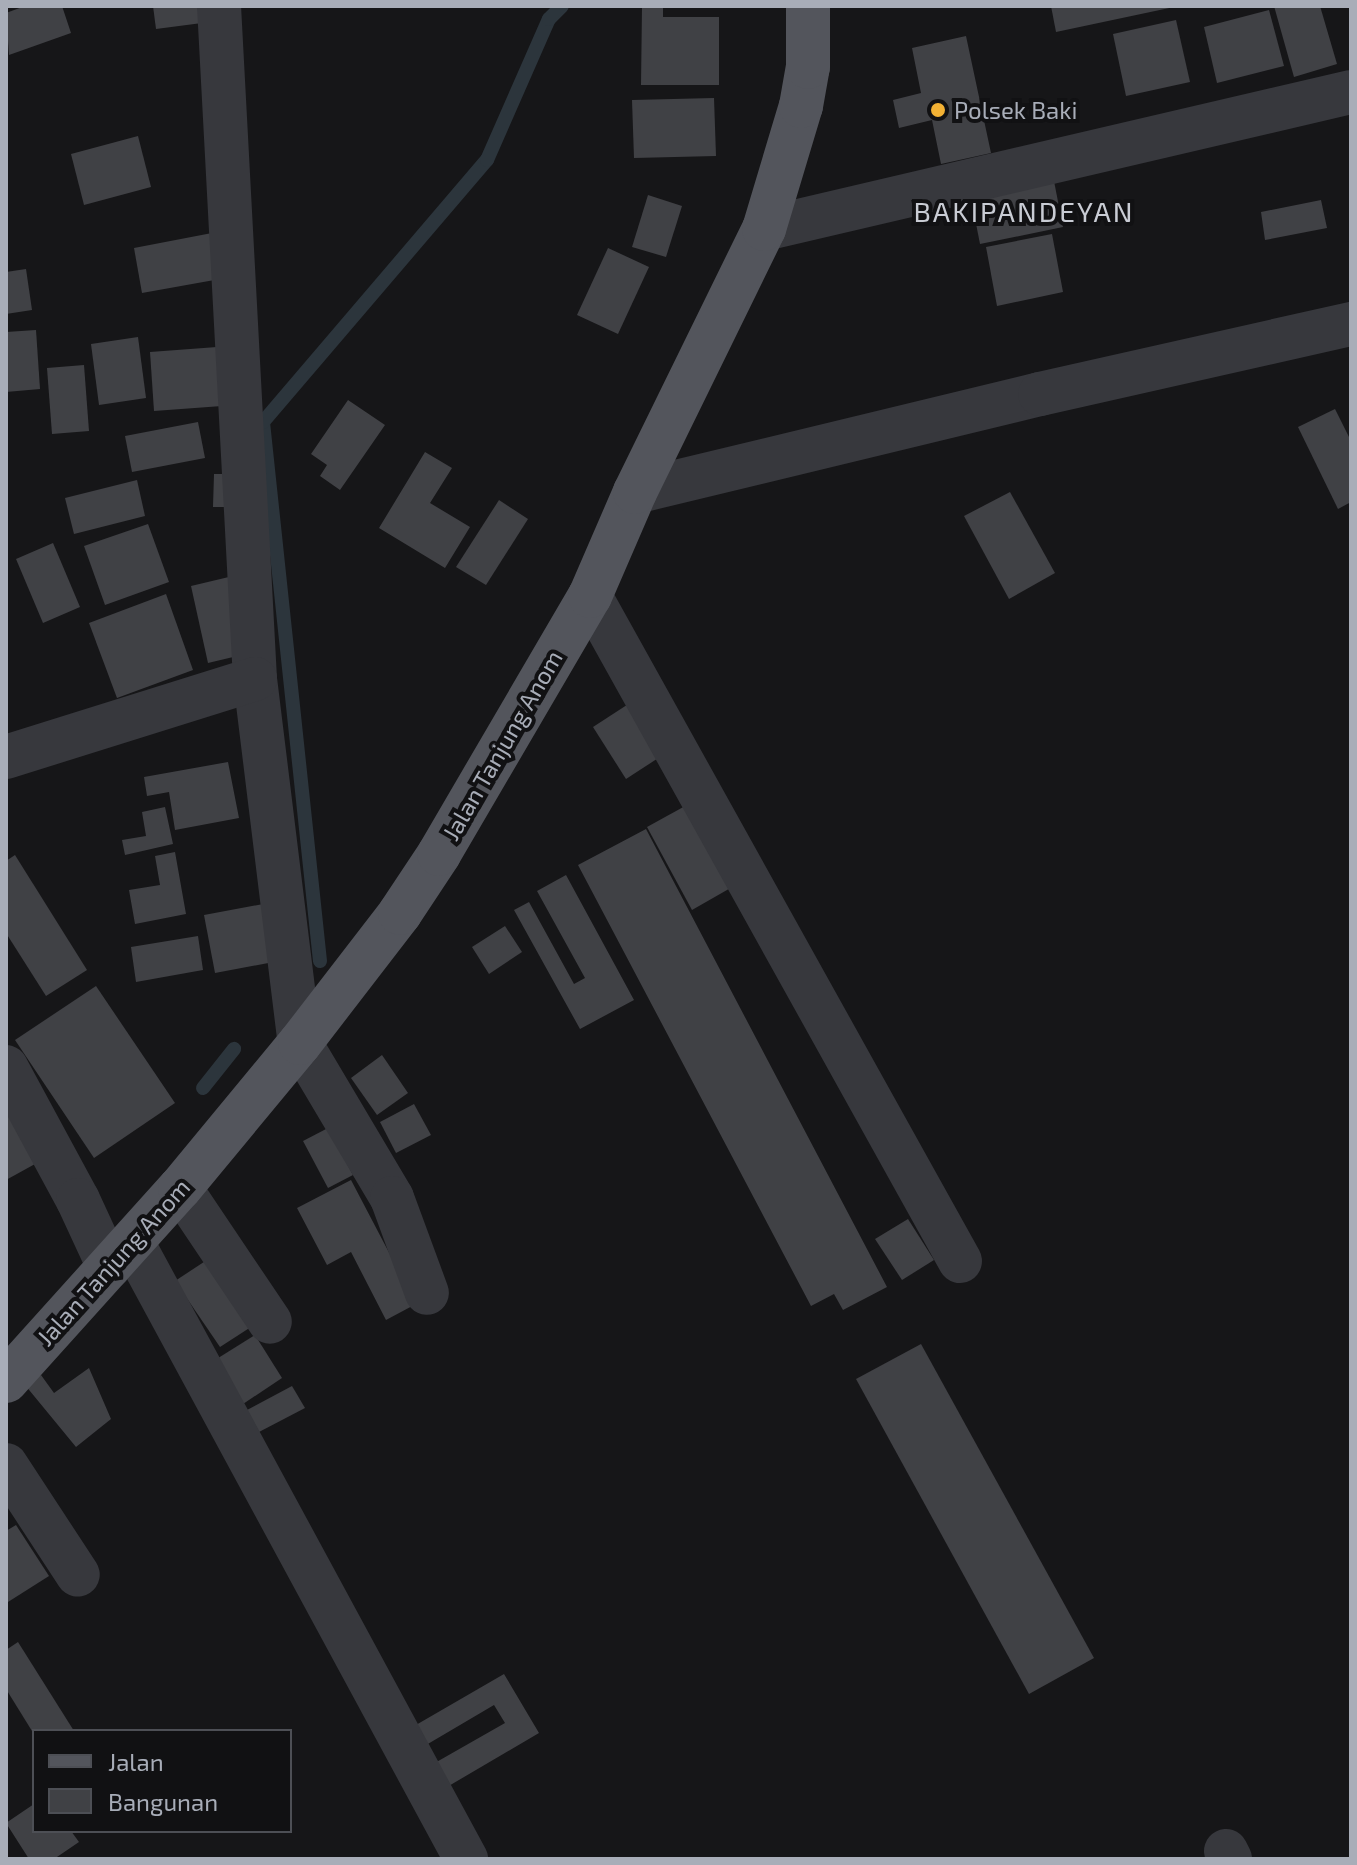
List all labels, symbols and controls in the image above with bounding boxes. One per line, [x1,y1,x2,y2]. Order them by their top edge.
place label: Polsek Baki [954,96,1078,124]
marker: Polsek Baki [929,101,947,119]
district label: BAKIPANDEYAN [913,194,1135,228]
street label: Jalan Tanjung Anom [436,644,568,846]
street label: Jalan Tanjung Anom [30,1172,196,1352]
legend [32,1729,292,1833]
text: Jalan [108,1747,164,1776]
text: Bangunan [108,1787,218,1816]

